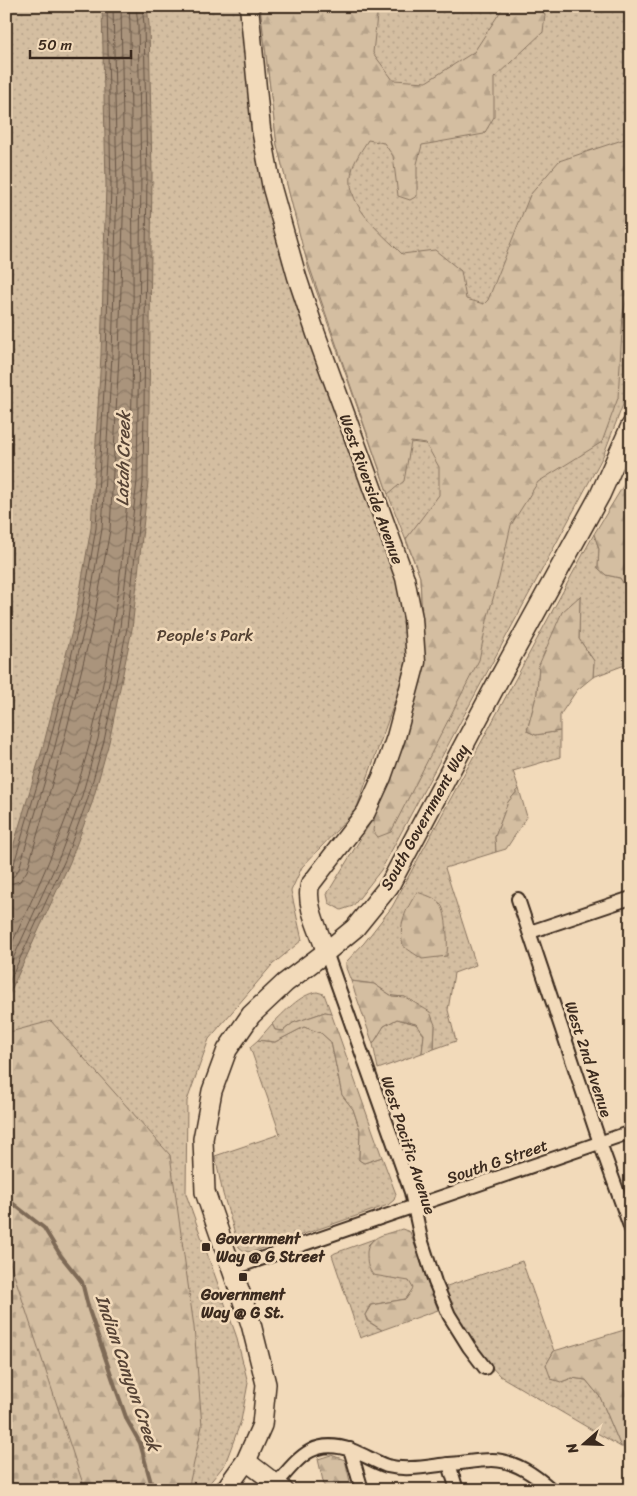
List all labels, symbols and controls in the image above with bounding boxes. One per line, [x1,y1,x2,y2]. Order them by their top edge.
scale bar [30,28,131,60]
text: 50 m [38,32,73,58]
water label: Latah Creek [106,409,140,507]
street label: West Riverside Avenue [331,410,412,569]
park label: People's Park [157,621,254,650]
street label: South Government Way [372,738,477,896]
street label: West 2nd Avenue [556,997,621,1121]
street label: West Pacific Avenue [372,1072,445,1218]
street label: South G Street [443,1131,552,1192]
place label: Government Way @ G Street [215,1224,326,1271]
marker: Government Way @ G Street [200,1241,212,1253]
marker: Government Way @ G St. [237,1271,249,1283]
place label: Government Way @ G St. [200,1280,287,1327]
water label: Indian Canyon Creek [86,1289,171,1458]
north arrow [560,1418,610,1468]
text: N [559,1439,586,1458]

